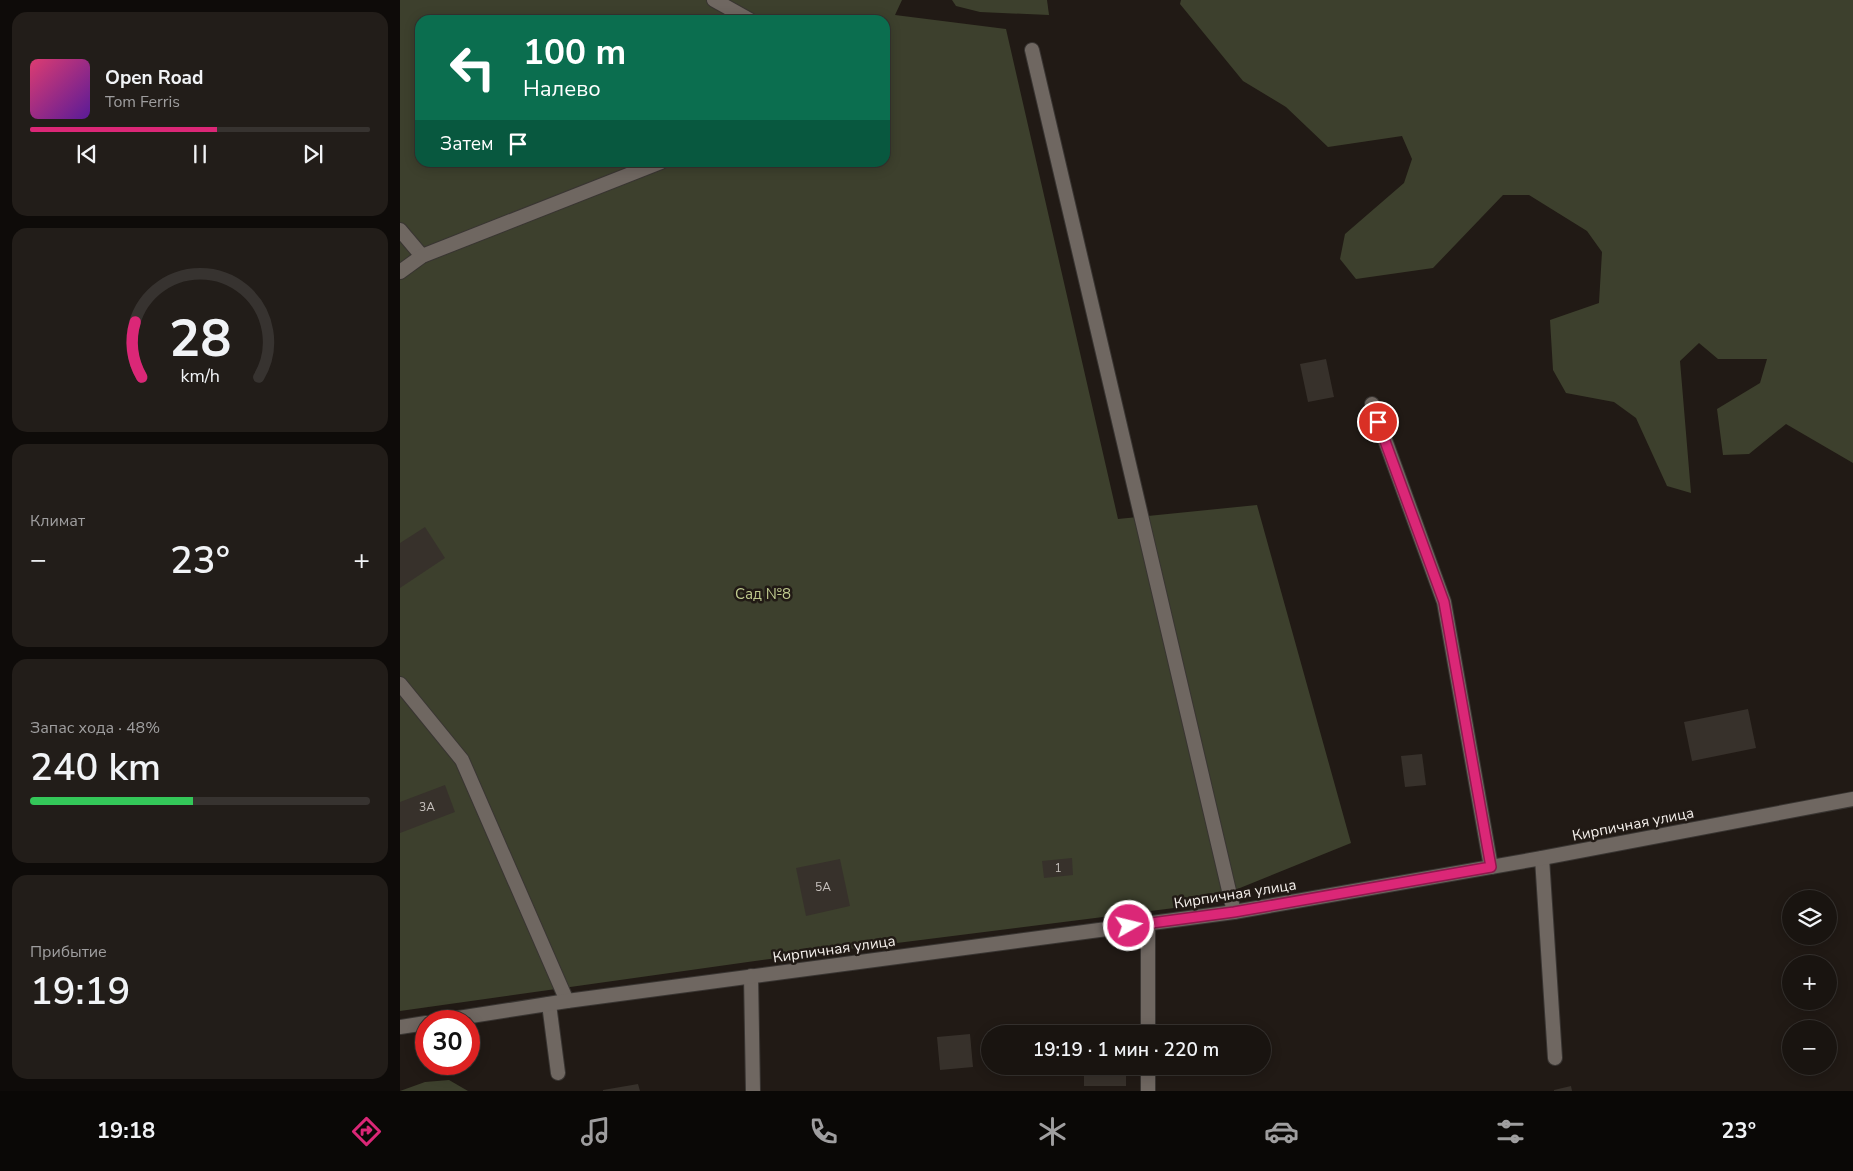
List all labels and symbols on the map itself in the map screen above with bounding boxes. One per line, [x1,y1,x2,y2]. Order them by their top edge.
pin [1357,401,1399,443]
park label: Сад №8 [735,584,791,604]
house number: 3А [419,799,435,815]
street label: Кирпичная улица [1570,802,1696,846]
house number: 1 [1054,860,1062,876]
street label: Кирпичная улица [1172,874,1298,914]
house number: 5А [815,879,831,895]
position arrow [1102,899,1154,951]
street label: Кирпичная улица [771,930,897,968]
speed limit sign: 30 [415,1010,480,1075]

